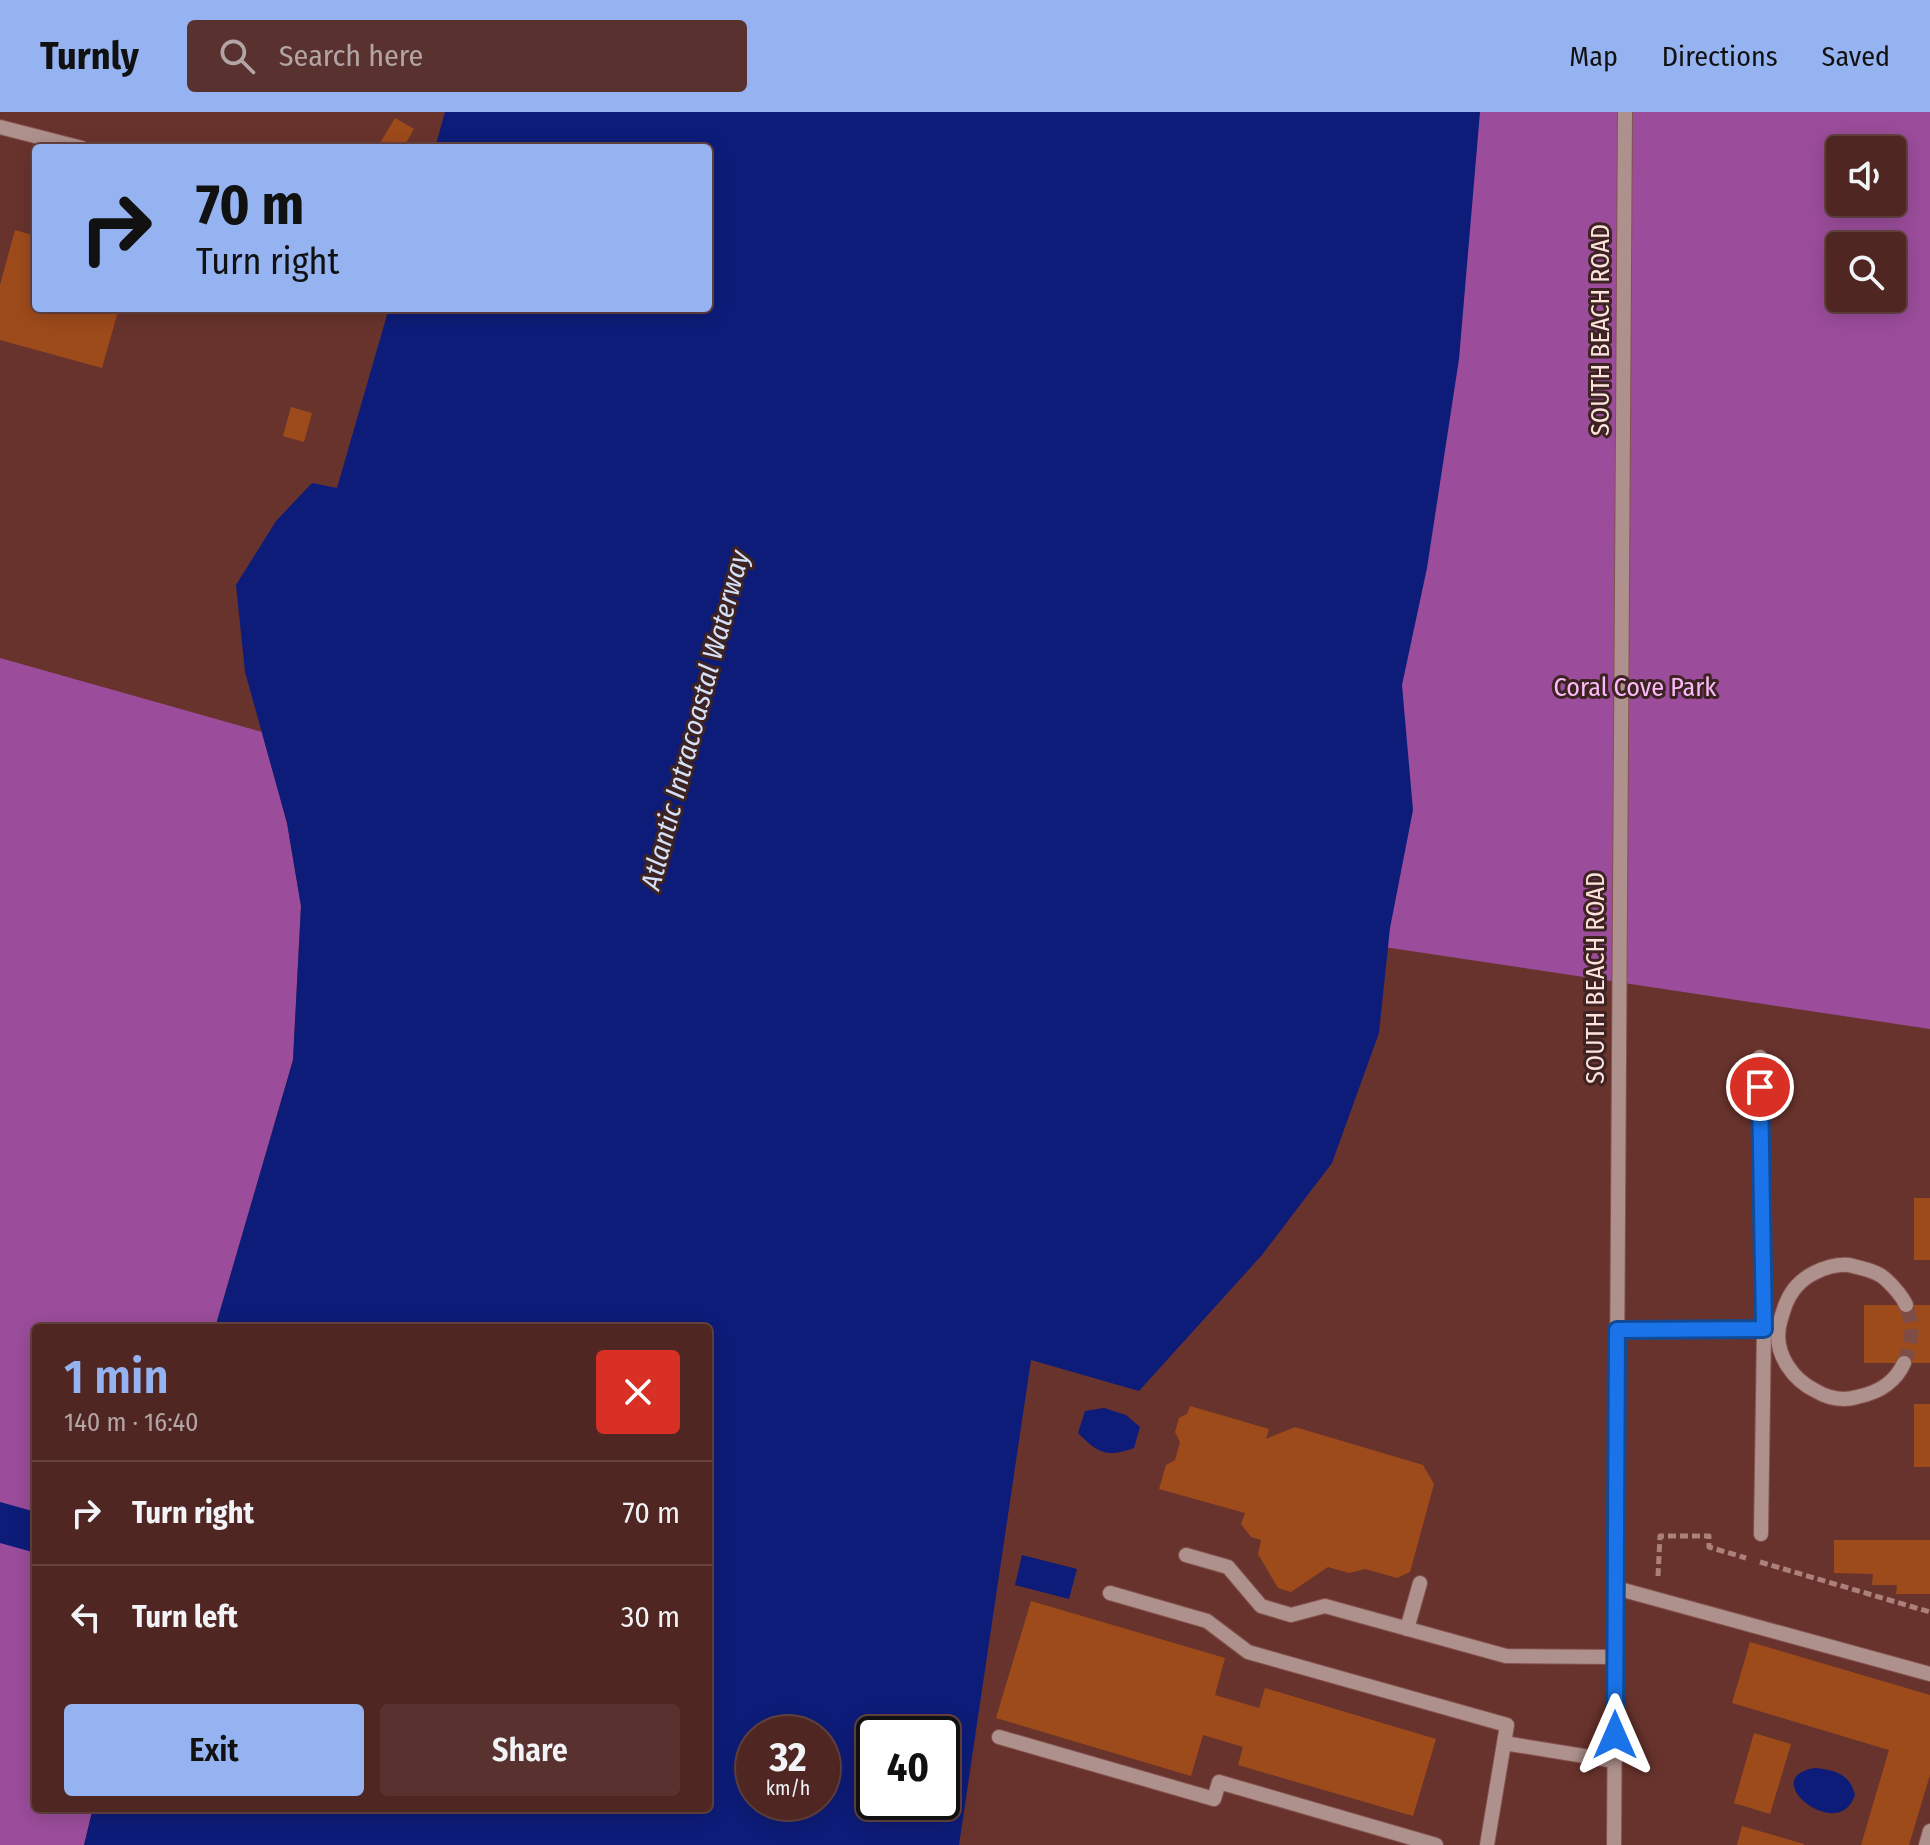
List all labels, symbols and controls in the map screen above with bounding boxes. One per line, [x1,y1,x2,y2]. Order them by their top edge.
search box [187,20,747,92]
text: Turnly [40,33,139,79]
icon: search [215,34,259,78]
text: Search here [279,38,423,74]
text: Map [1569,40,1618,73]
text: Directions [1662,40,1778,73]
text: Saved [1822,40,1890,73]
map controls [1826,136,1906,312]
button: sound [1826,136,1906,216]
text: 70 m [196,172,304,239]
icon: right [64,176,168,280]
street label: SOUTH BEACH ROAD [1585,224,1616,436]
button: search [1826,232,1906,312]
text: Turn right [196,240,339,284]
water label: Atlantic Intracoastal Waterway [634,545,757,894]
park label: Coral Cove Park [1554,672,1717,703]
street label: SOUTH BEACH ROAD [1580,872,1611,1084]
pin [1726,1053,1794,1121]
icon: arrive [1738,1065,1782,1109]
text: 1 min [64,1348,169,1406]
button: close [596,1350,680,1434]
text: 140 m · 16:40 [64,1407,199,1438]
icon: right [64,1491,108,1535]
text: Turn right [132,1495,254,1531]
text: 70 m [622,1495,680,1531]
icon: left [64,1595,108,1639]
text: Turn left [132,1599,238,1635]
text: 30 m [621,1599,680,1635]
position arrow [1573,1693,1657,1777]
button: Exit [64,1704,364,1796]
button: Share [380,1704,680,1796]
speed limit sign: 40 [856,1716,960,1820]
text: 32 [769,1734,807,1782]
text: km/h [766,1776,810,1800]

